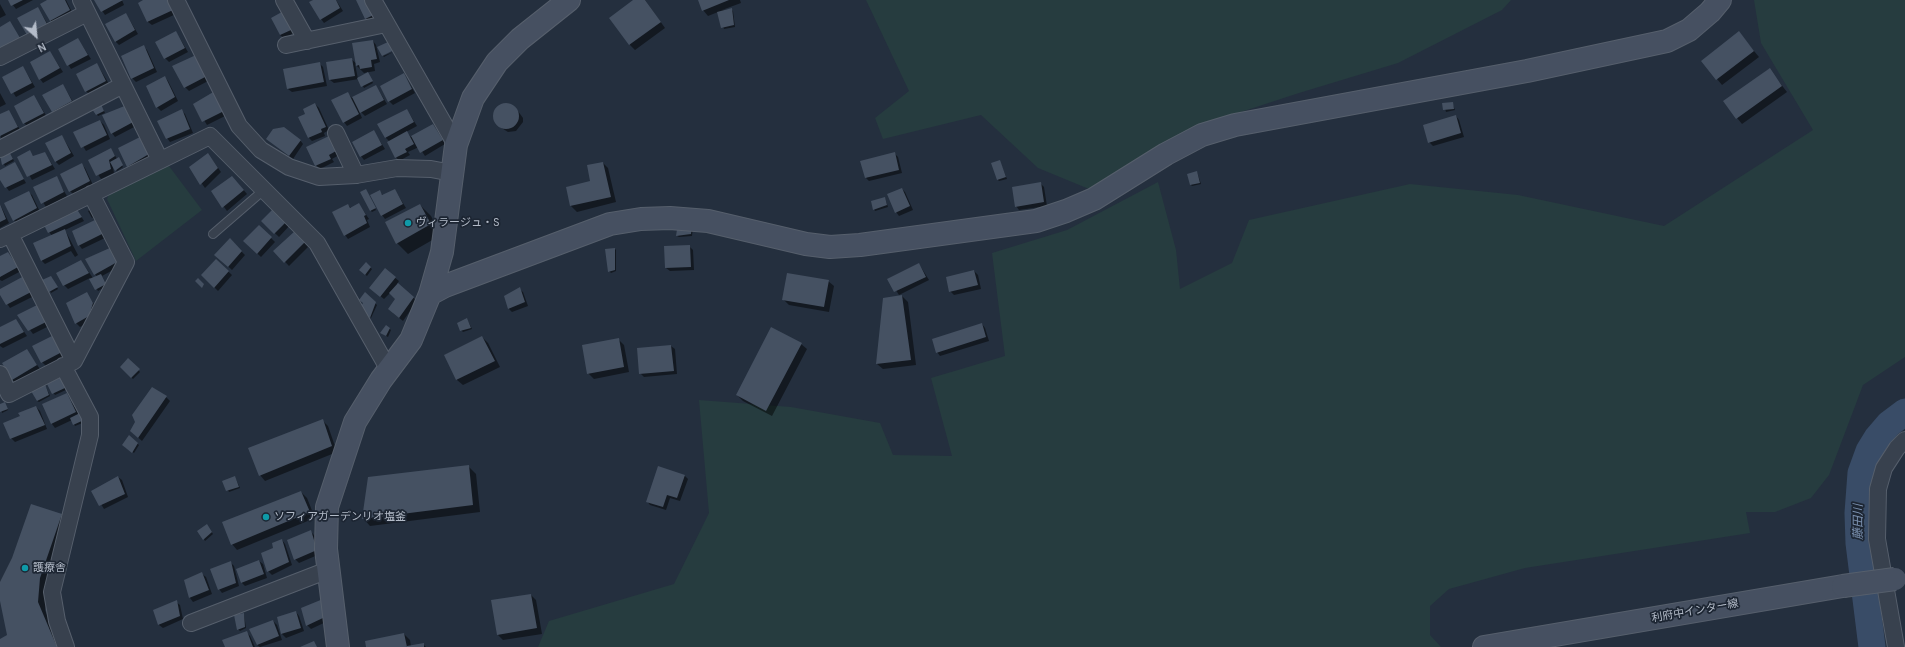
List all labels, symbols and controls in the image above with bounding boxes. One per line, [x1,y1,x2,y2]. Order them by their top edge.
north arrow [16,16,56,56]
text: N [35,40,48,55]
place label: ヴィラージュ・S [416,216,500,230]
marker: ヴィラージュ・S [403,218,413,228]
water label: 藤田川 [1852,504,1866,540]
place label: ソフィアガーデンリオ塩釜 [274,510,406,524]
marker: ソフィアガーデンリオ塩釜 [261,512,271,522]
place label: 護療舎 [33,561,66,575]
marker: 護療舎 [20,563,30,573]
street label: 利府中インター線 [1651,597,1739,625]

